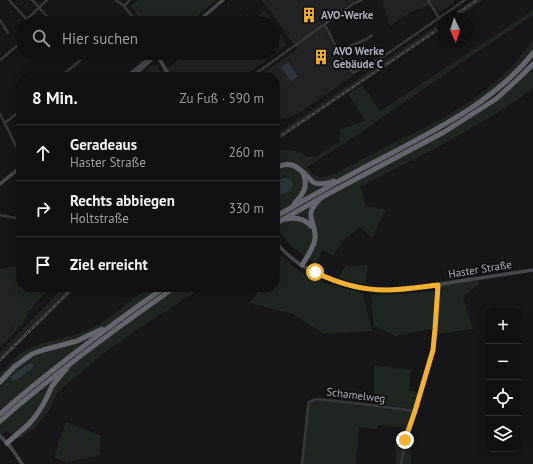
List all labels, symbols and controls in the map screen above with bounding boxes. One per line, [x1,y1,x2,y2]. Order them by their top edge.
building icon: AVO-Werke [300,6,318,24]
place label: AVO-Werke [321,8,374,22]
north arrow [437,12,473,48]
search box [16,16,280,60]
icon: search [30,27,52,49]
text: Hier suchen [62,29,138,48]
place label: AVO Werke Gebäude C [333,44,384,71]
building icon: AVO Werke Gebäude C [312,48,330,66]
text: 8 Min. [32,87,78,109]
text: Zu Fuß · 590 m [180,90,264,107]
text: Geradeaus [70,135,137,154]
icon: ahead [32,142,54,164]
text: 260 m [229,144,264,161]
text: Haster Straße [70,154,146,171]
text: Rechts abbiegen [70,191,175,210]
icon: right [32,198,54,220]
text: 330 m [229,200,264,217]
text: Holtstraße [70,210,129,227]
icon: arrive [32,254,54,276]
text: Ziel erreicht [70,255,148,274]
street label: Haster Straße [447,257,513,281]
route start [306,263,324,281]
map controls [485,308,521,452]
button: + [485,308,521,344]
button: − [485,344,521,380]
button: locate [485,380,521,416]
street label: Schamelweg [326,384,386,406]
button: layers [485,416,521,452]
route end [396,431,414,449]

